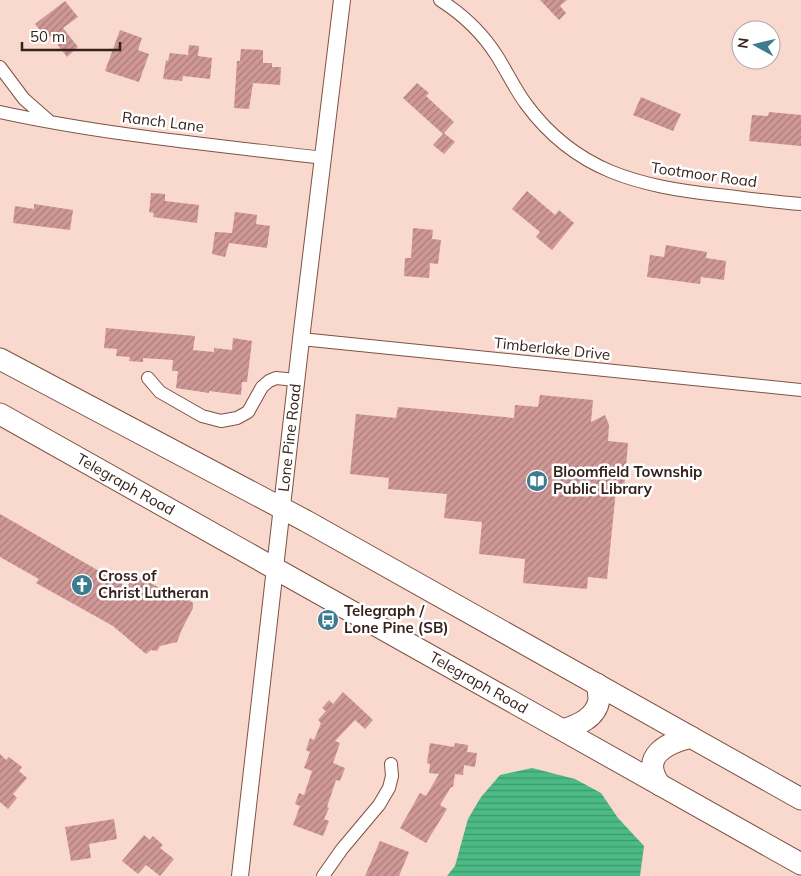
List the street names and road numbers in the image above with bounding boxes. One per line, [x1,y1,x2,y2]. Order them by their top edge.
street label: Ranch Lane [121,107,205,136]
street label: Tootmoor Road [650,158,758,191]
street label: Timberlake Drive [493,333,611,364]
street label: Lone Pine Road [274,383,305,493]
street label: Telegraph Road [73,449,178,519]
street label: Telegraph Road [426,647,531,718]

